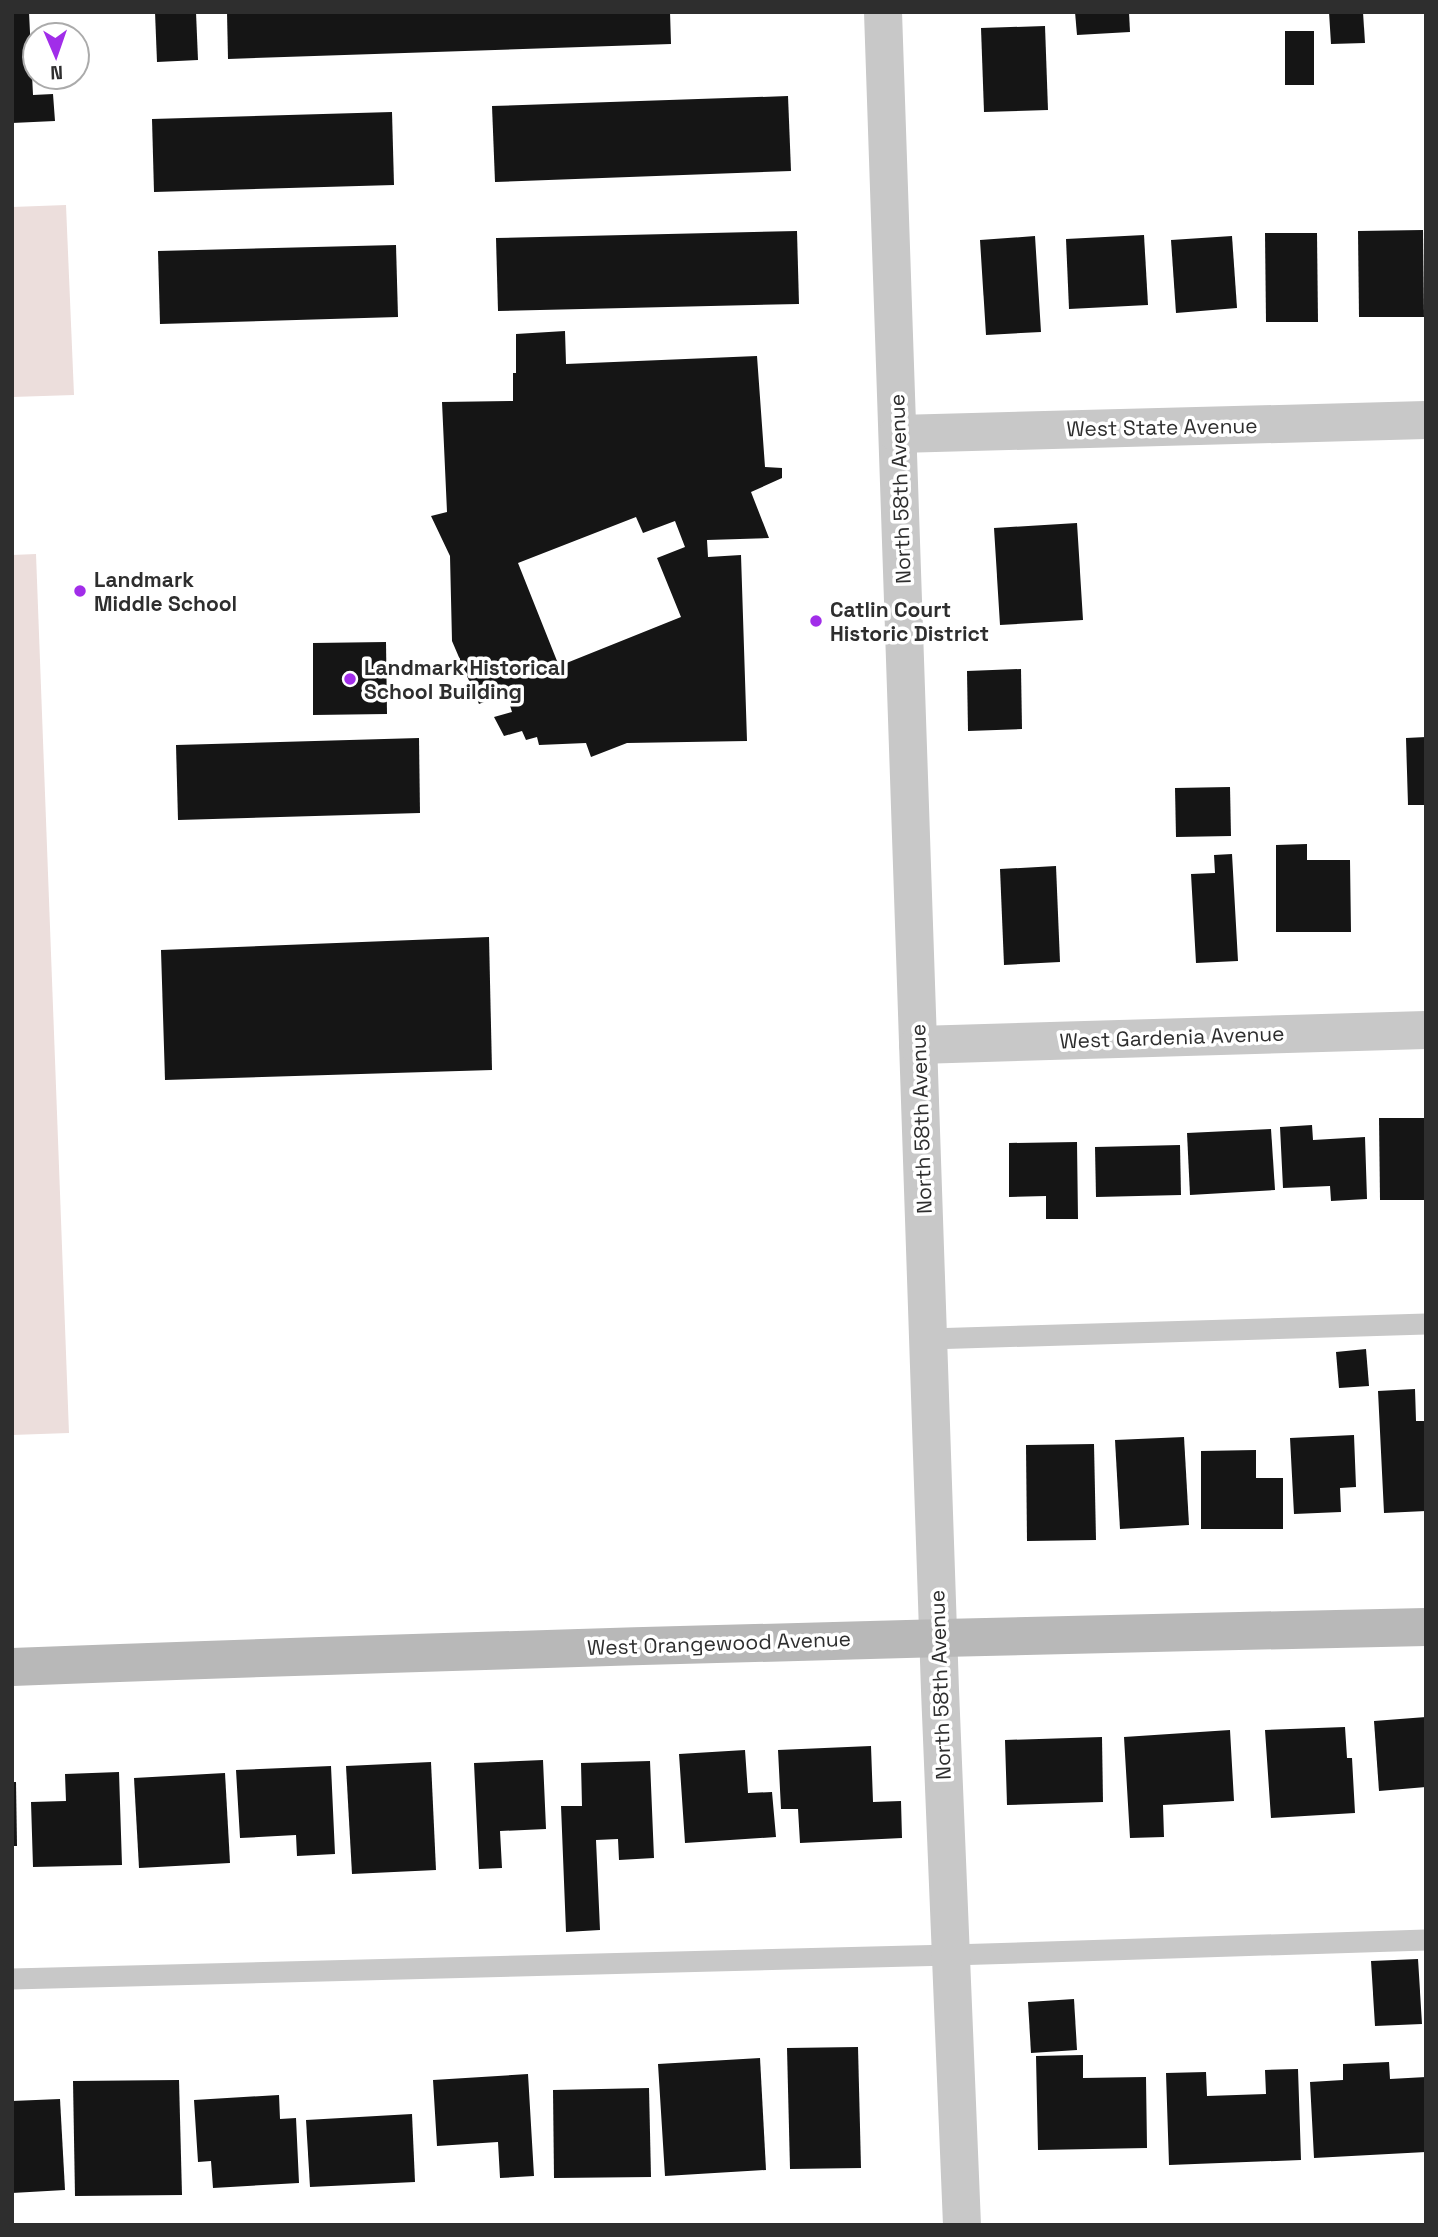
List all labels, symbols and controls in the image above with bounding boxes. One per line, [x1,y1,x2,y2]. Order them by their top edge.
north arrow [21,21,91,91]
text: N [50,60,63,85]
street label: North 58th Avenue [883,393,917,585]
street label: West State Avenue [1066,412,1258,442]
place label: Landmark Middle School [94,566,237,617]
marker: Landmark Middle School [72,583,88,599]
place label: Catlin Court Historic District [830,596,989,647]
marker: Catlin Court Historic District [808,613,824,629]
place label: Landmark Historical School Building [364,654,566,705]
marker: Landmark Historical School Building [342,671,358,687]
street label: West Gardenia Avenue [1059,1020,1285,1054]
street label: North 58th Avenue [904,1023,938,1215]
street label: North 58th Avenue [923,1589,957,1781]
street label: West Orangewood Avenue [587,1625,851,1661]

